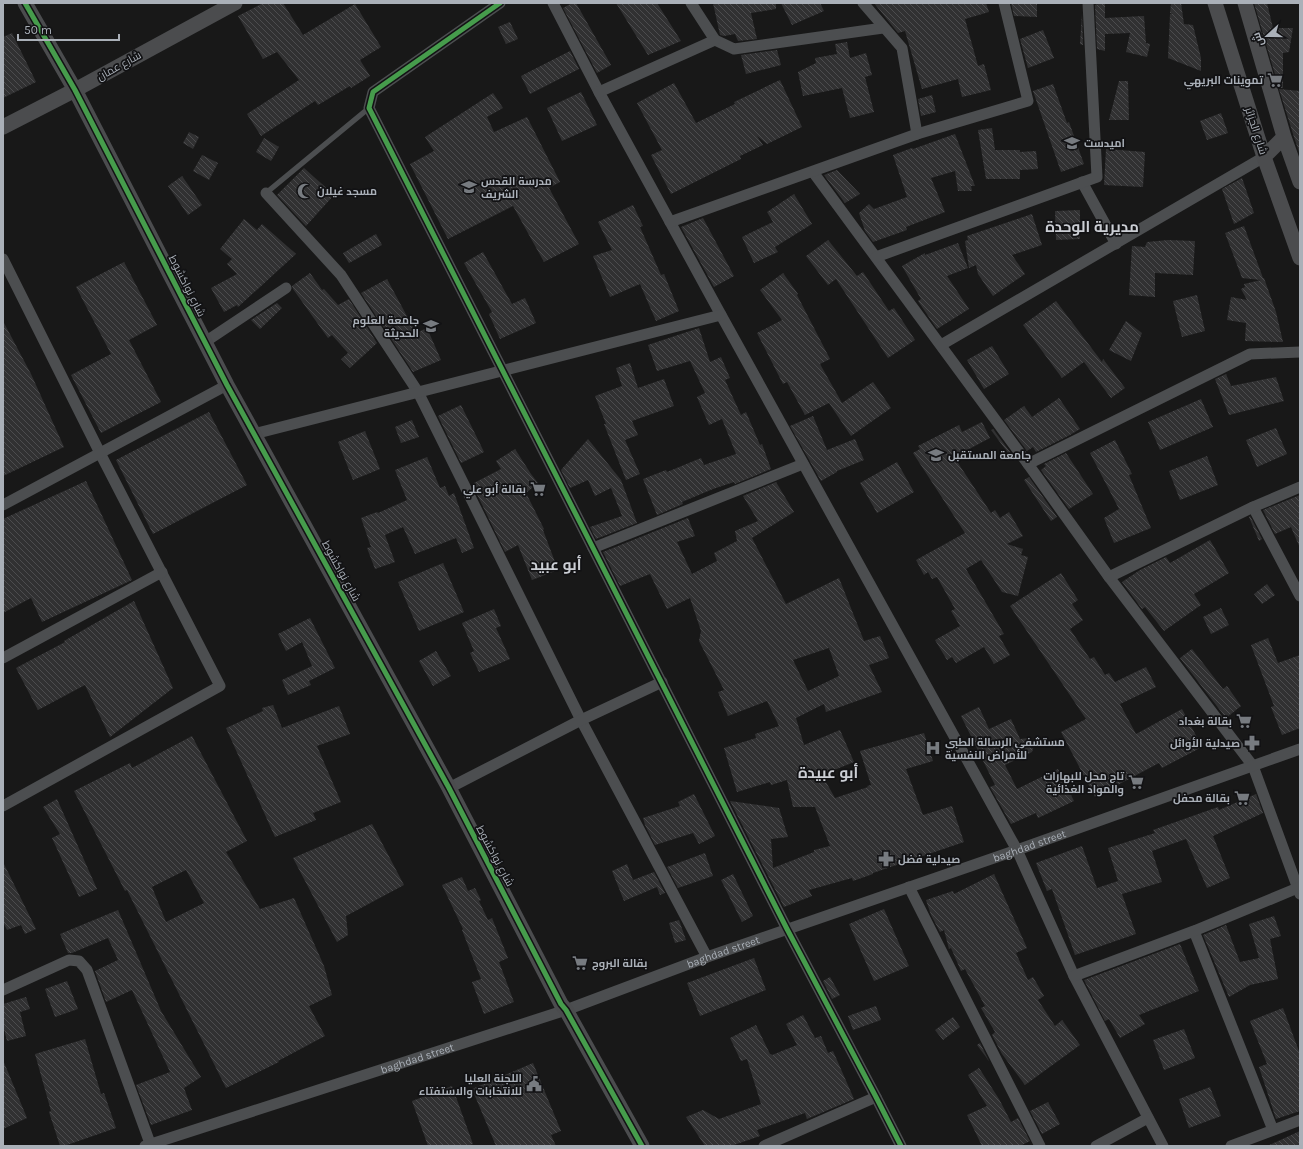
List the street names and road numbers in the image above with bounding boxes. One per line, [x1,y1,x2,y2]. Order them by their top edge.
street label: شارع عمان [95,49,144,84]
street label: شارع الجزائر [1241,105,1270,157]
street label: شارع نواكشوط [165,253,208,319]
street label: شارع نواكشوط [318,538,363,604]
street label: شارع نواكشوط [473,823,517,889]
street label: baghdad street [991,827,1067,864]
street label: baghdad street [685,933,761,971]
street label: baghdad street [379,1040,456,1076]

